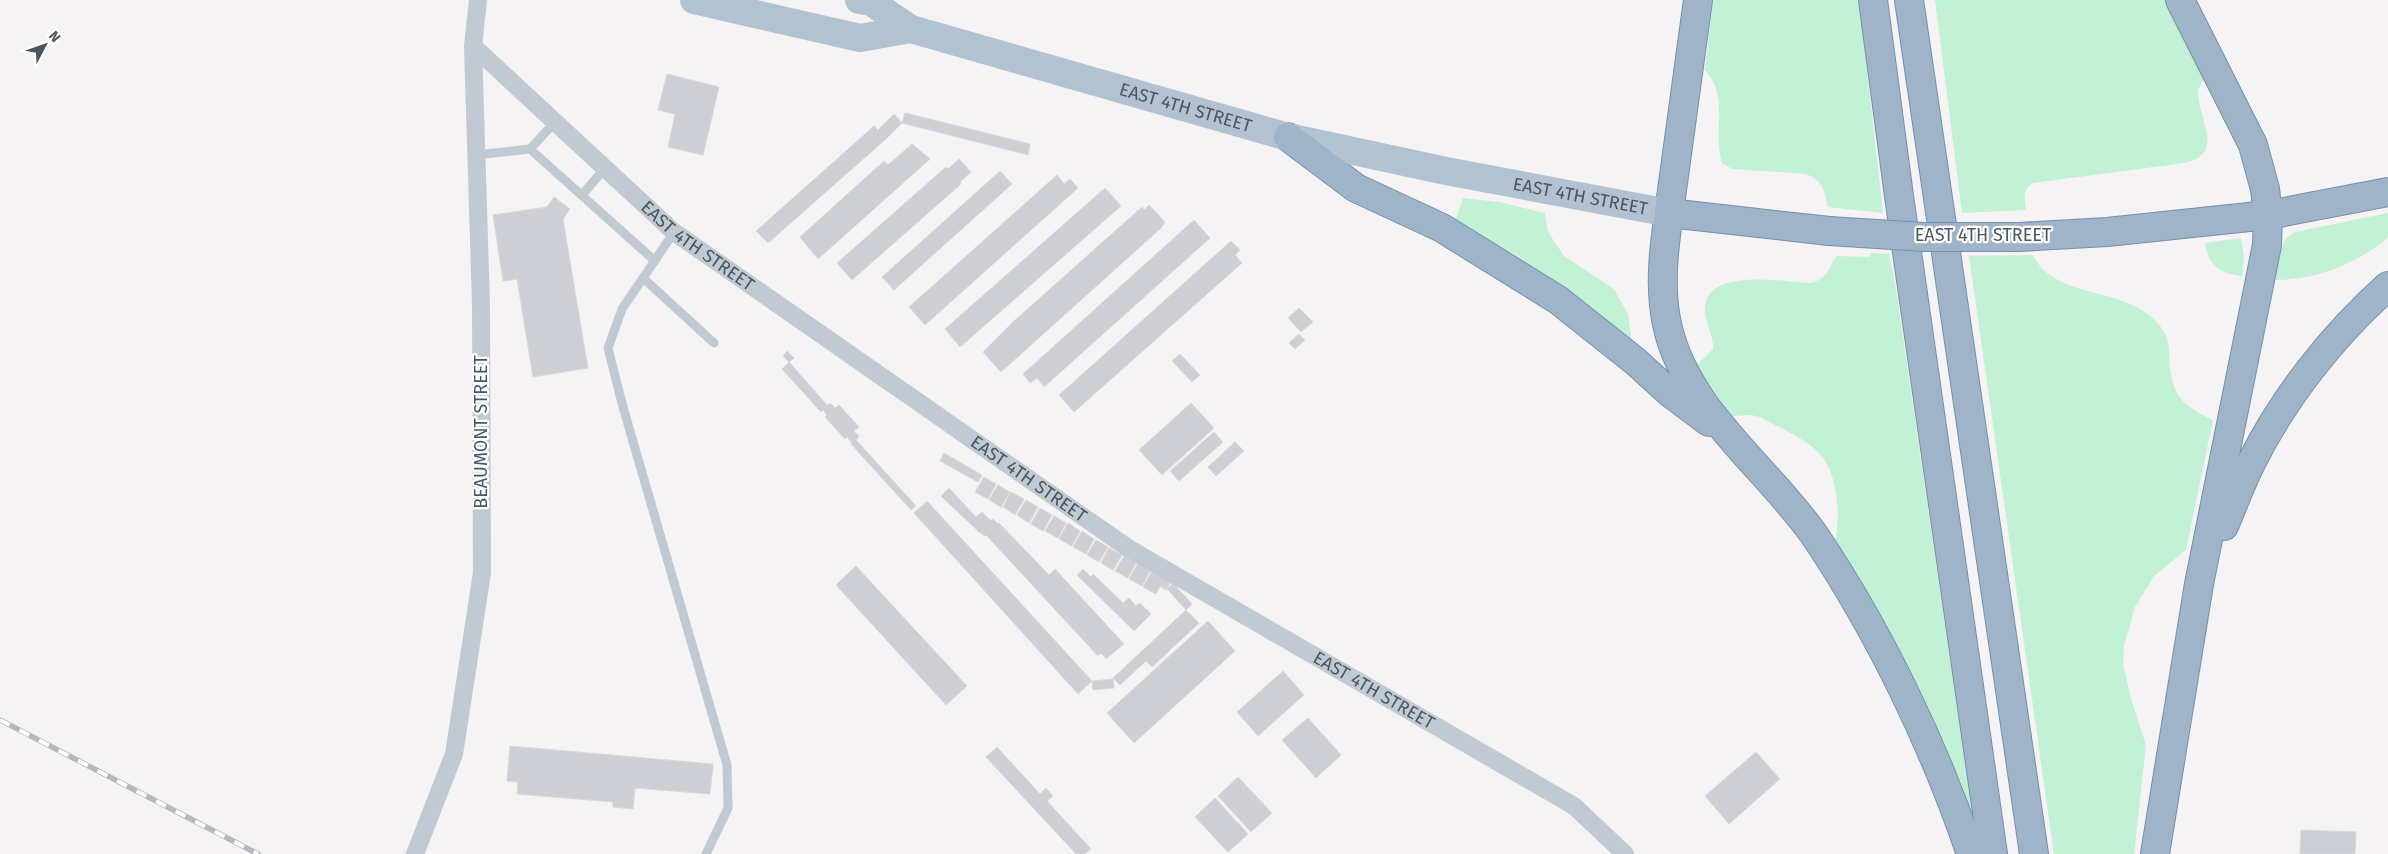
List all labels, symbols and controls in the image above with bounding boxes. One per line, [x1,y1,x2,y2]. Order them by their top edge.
north arrow [20,20,70,70]
text: N [45,28,64,46]
street label: EAST 4TH STREET [1117,78,1255,137]
street label: EAST 4TH STREET [1511,173,1650,220]
street label: EAST 4TH STREET [636,196,759,296]
street label: EAST 4TH STREET [1915,224,2052,246]
street label: BEAUMONT STREET [470,355,492,509]
street label: EAST 4TH STREET [966,431,1092,527]
street label: EAST 4TH STREET [1309,646,1439,734]

